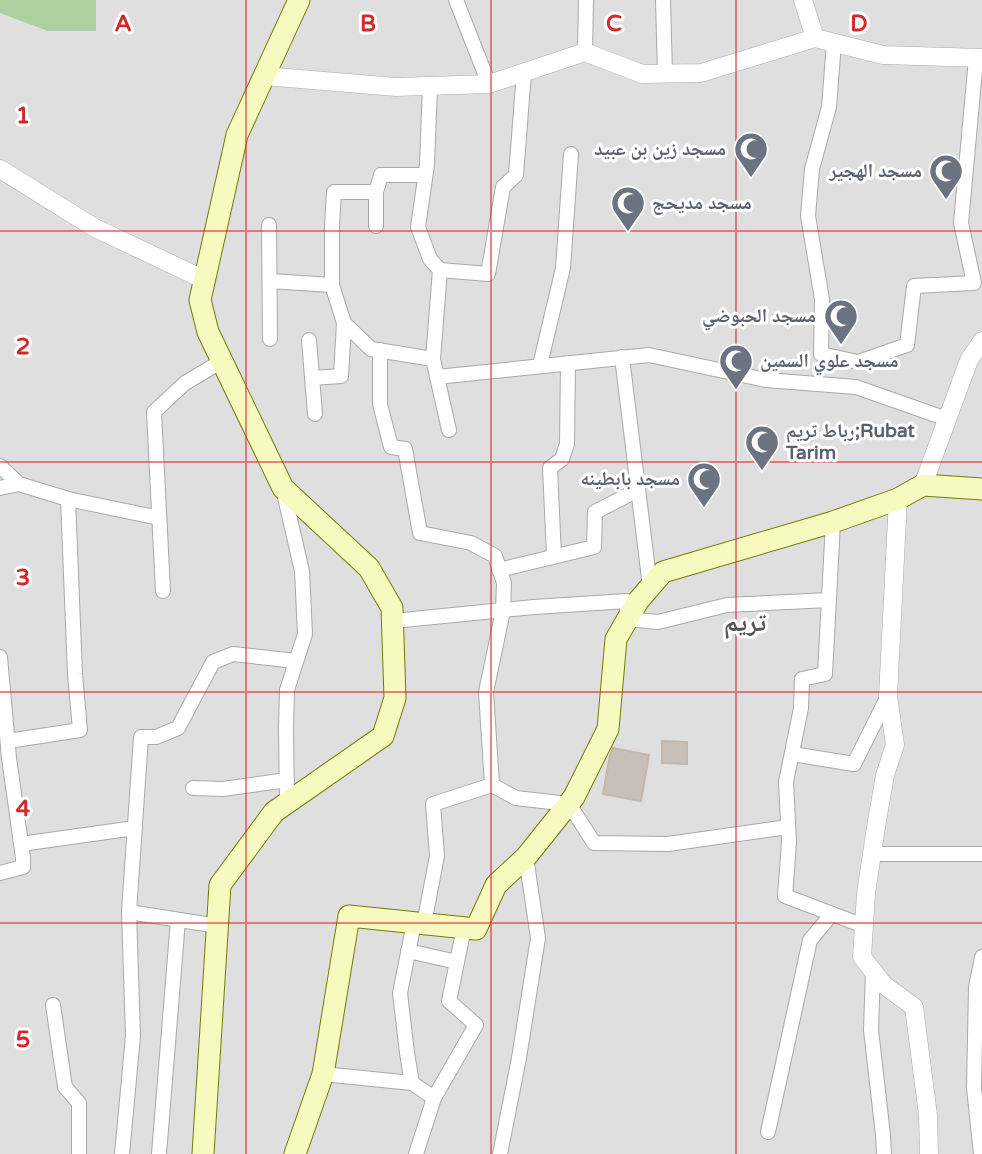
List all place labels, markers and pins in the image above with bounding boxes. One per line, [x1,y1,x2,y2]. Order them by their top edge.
mosque icon: مسجد زين بن عبيد [732,130,770,179]
place label: مسجد زين بن عبيد [594,138,726,160]
mosque icon: مسجد الهجير [927,152,965,201]
place label: مسجد الهجير [828,160,922,182]
mosque icon: مسجد مديحج [609,184,647,233]
place label: مسجد مديحج [652,192,752,215]
mosque icon: مسجد الحبوضي [822,297,860,346]
place label: مسجد الحبوضي [702,305,816,331]
mosque icon: مسجد علوي السمين [717,342,755,391]
place label: مسجد علوي السمين [760,350,898,376]
place label: رباط تريم;Rubat Tarim [785,420,915,464]
mosque icon: رباط تريم;Rubat Tarim [743,423,781,472]
mosque icon: مسجد بابطينه [685,460,723,509]
place label: مسجد بابطينه [581,468,680,490]

